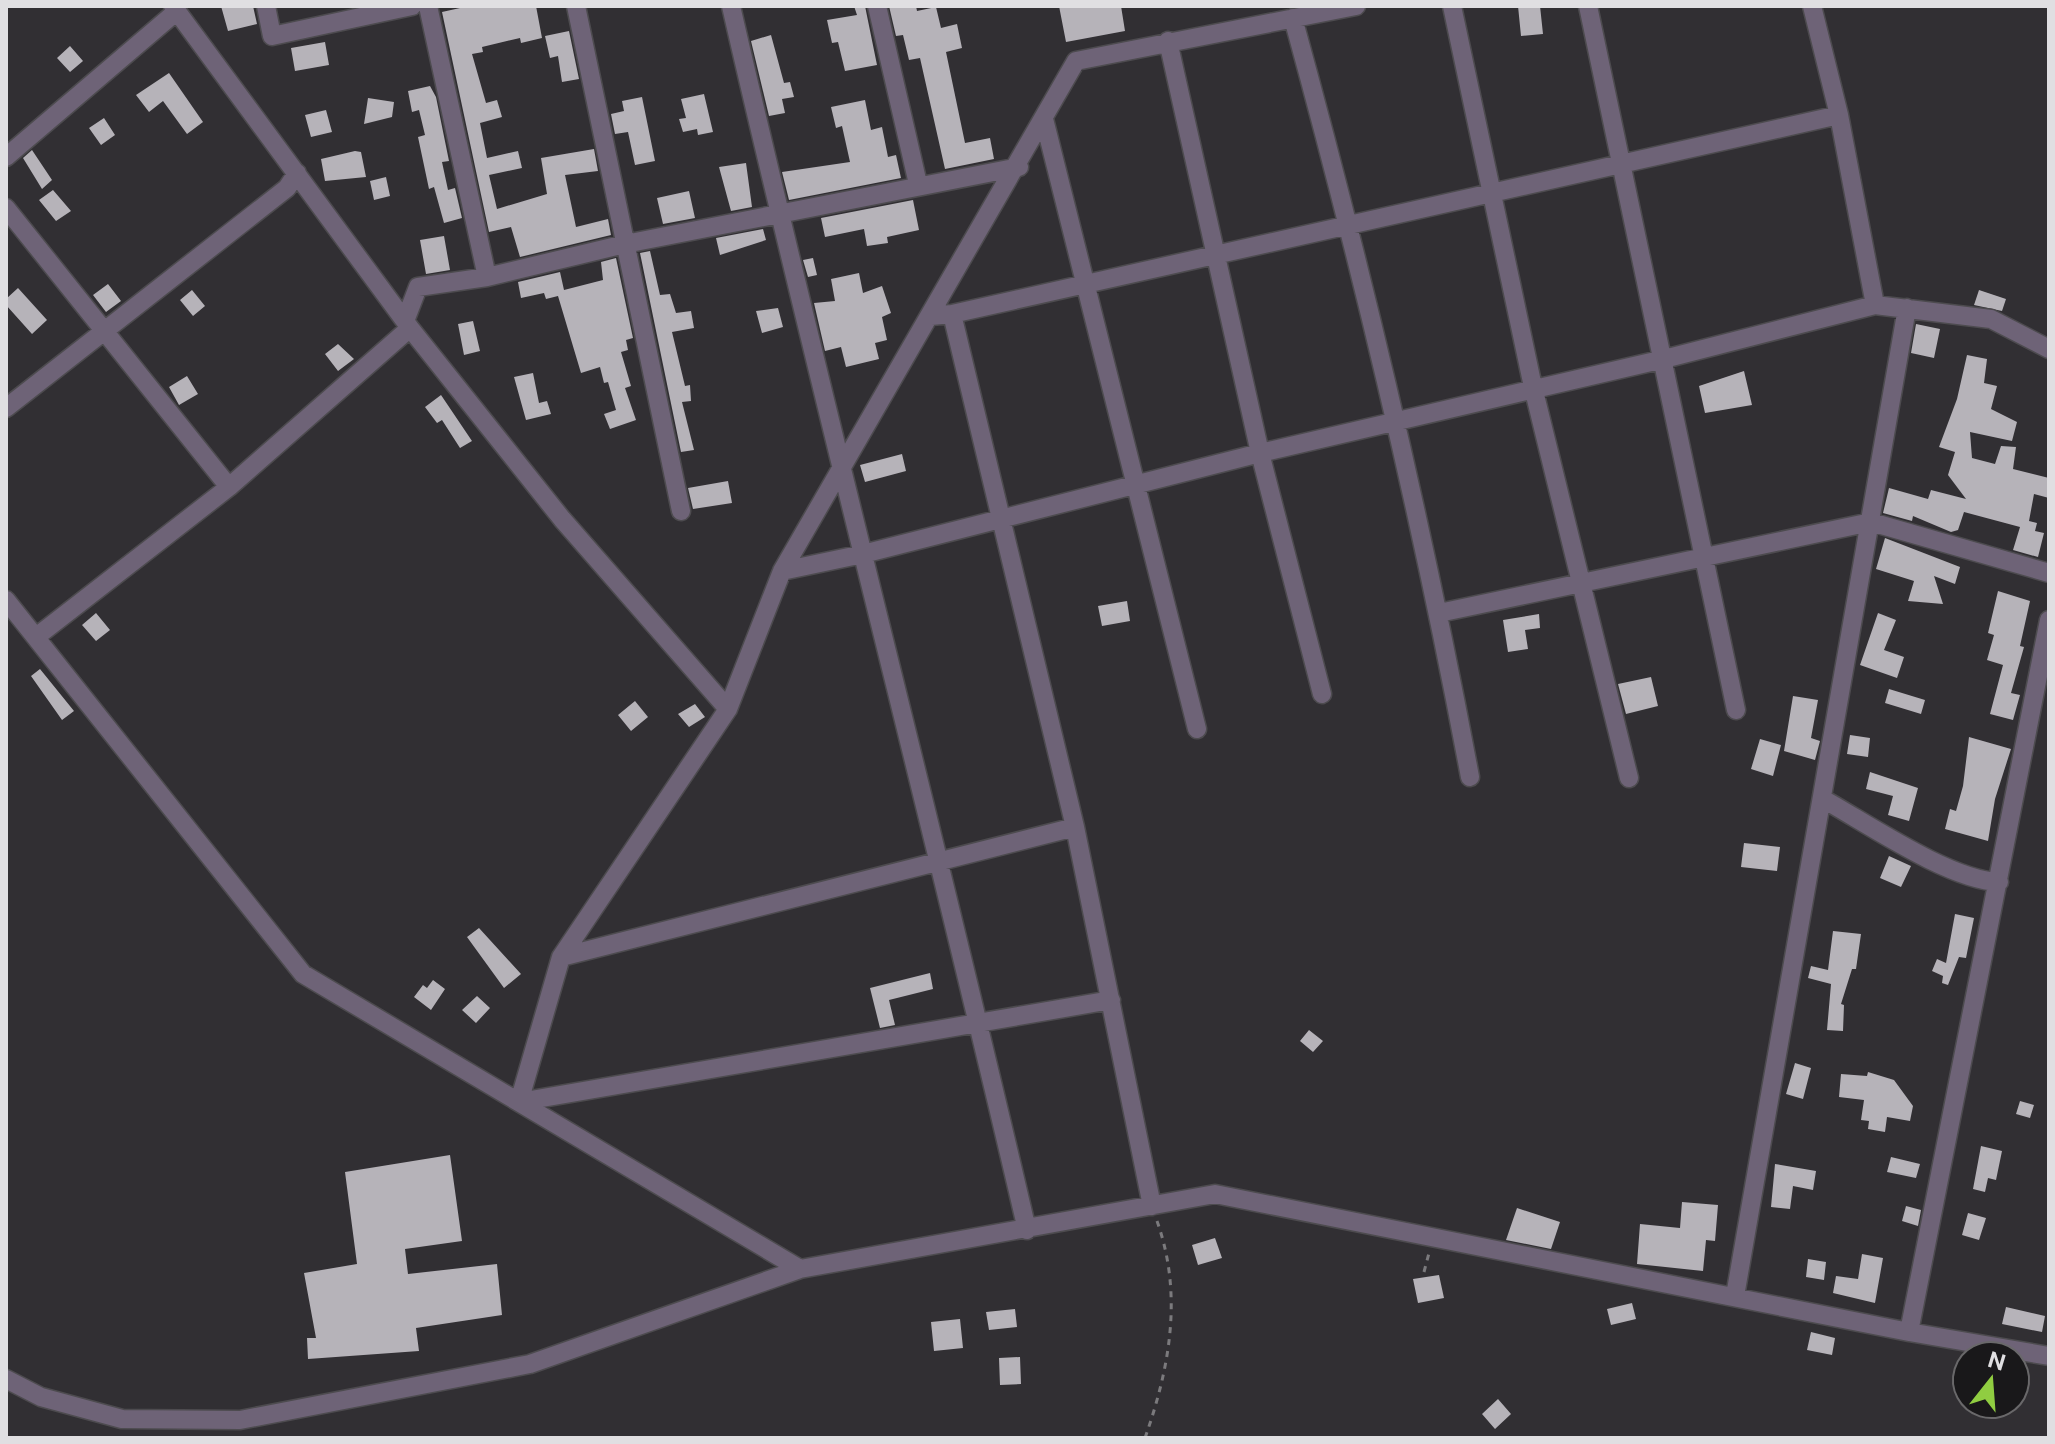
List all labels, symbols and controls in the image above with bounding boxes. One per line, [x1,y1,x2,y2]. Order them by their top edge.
north arrow [1951,1340,2031,1420]
text: N [1985,1346,2009,1376]

